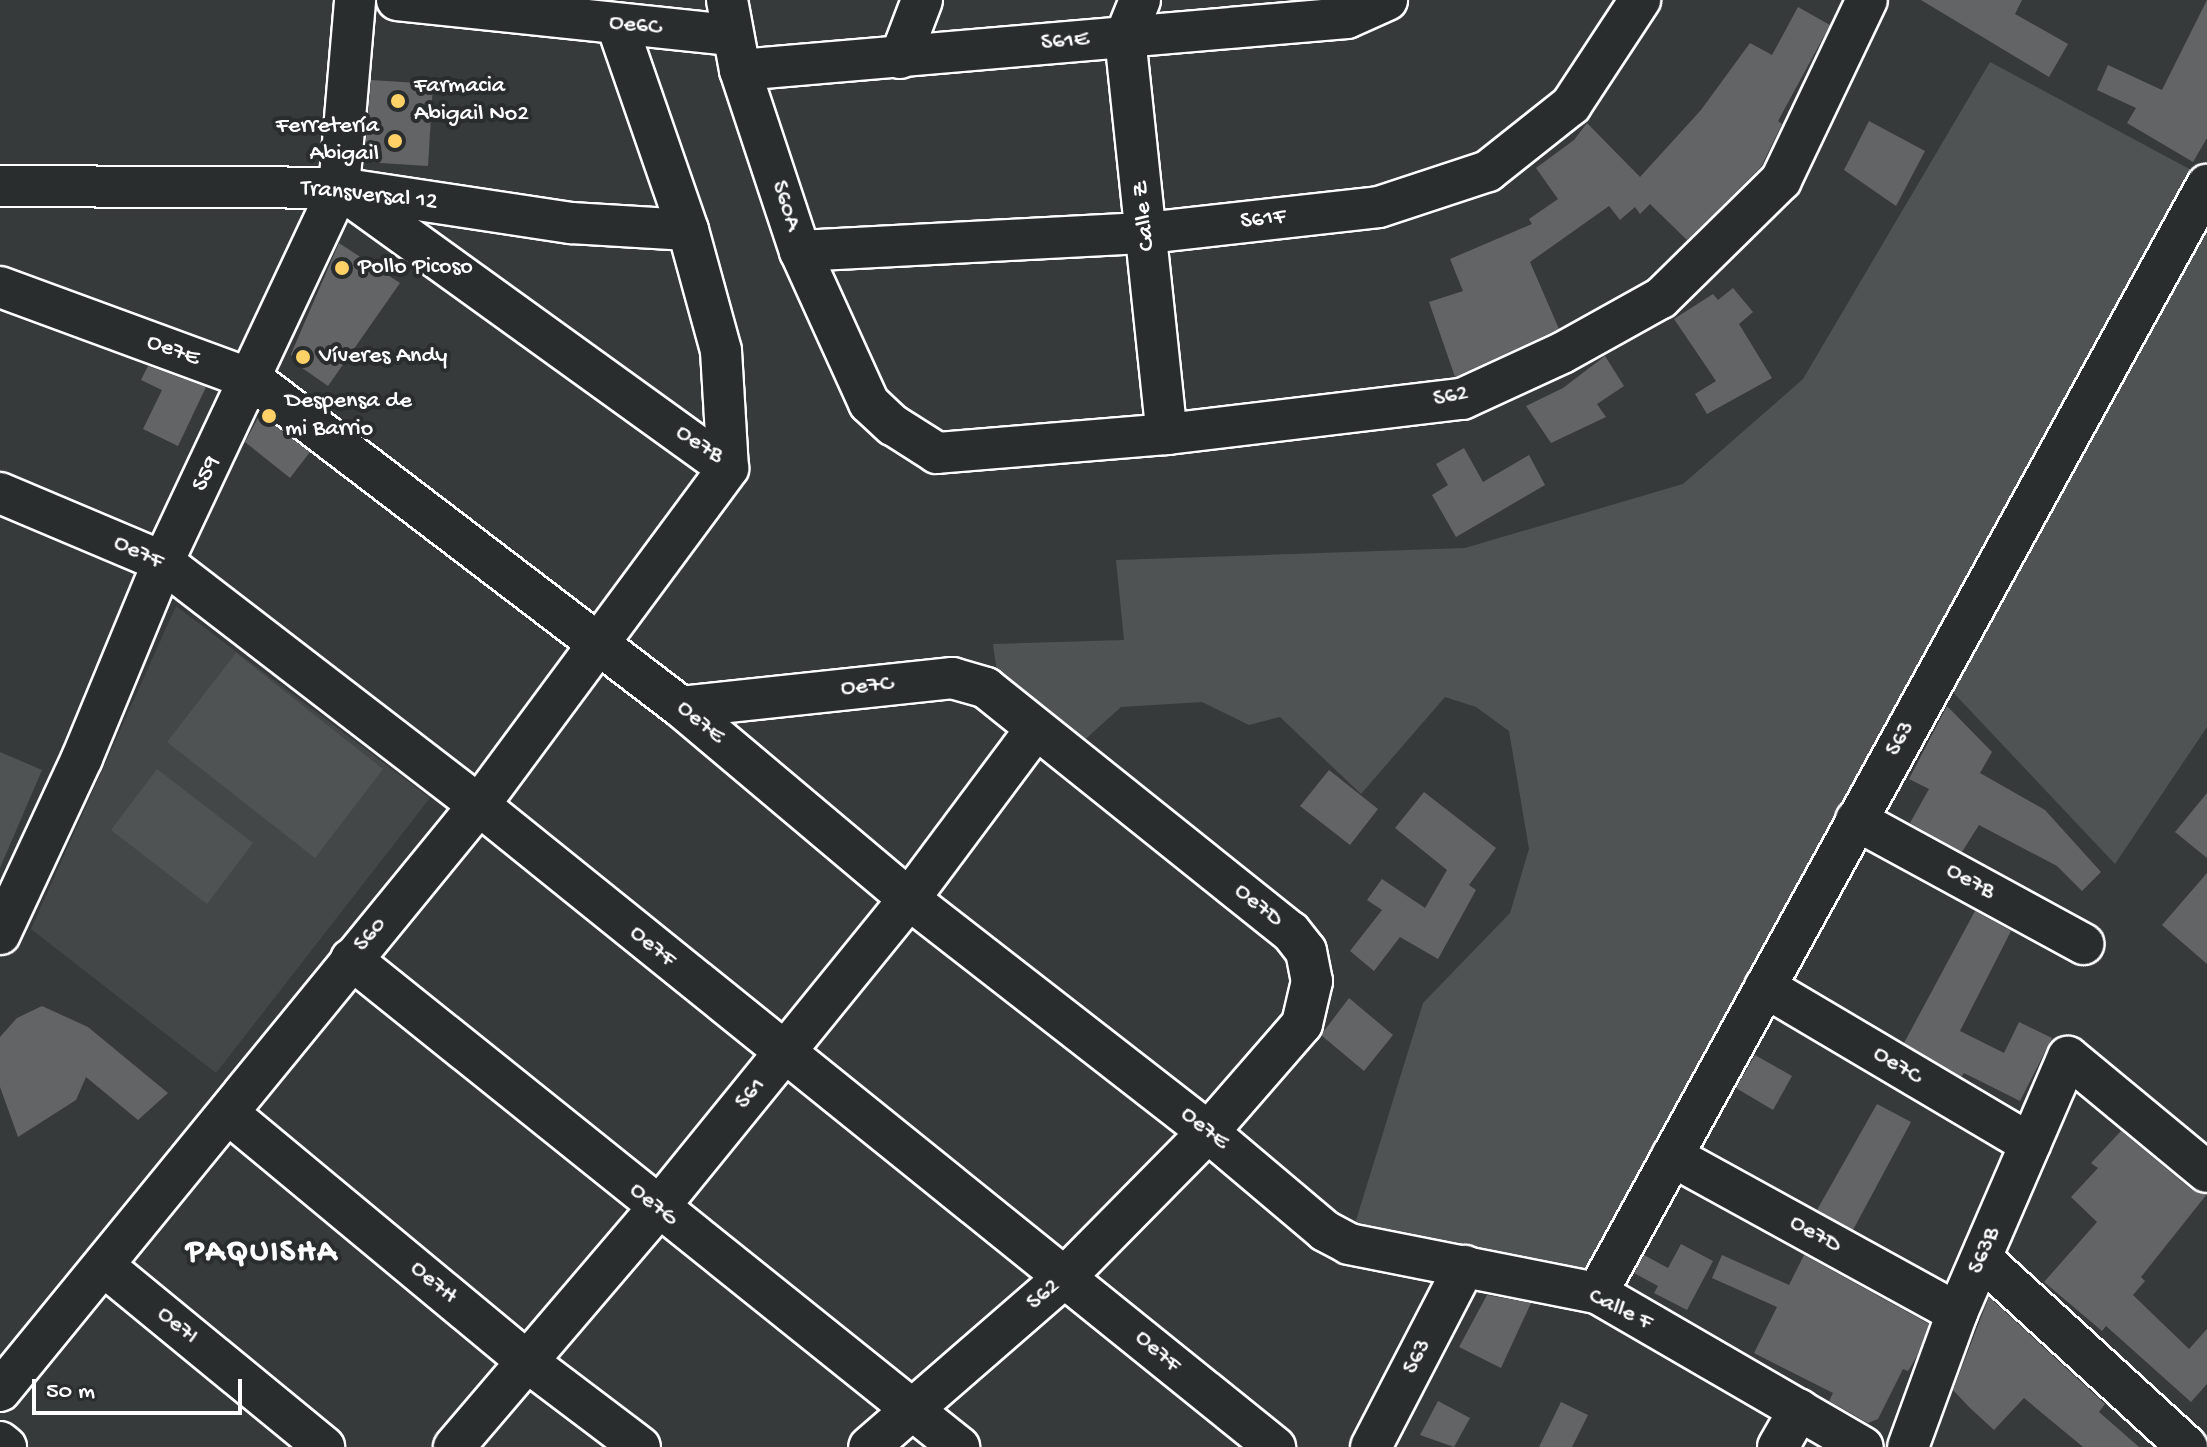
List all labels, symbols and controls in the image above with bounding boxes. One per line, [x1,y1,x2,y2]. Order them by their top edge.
street label: Oe6C [608,9,662,43]
street label: S61E [1040,26,1090,58]
place label: Farmacia Abigail No2 [414,73,529,129]
marker: Farmacia Abigail No2 [389,92,407,110]
place label: Ferretería Abigail [276,113,379,169]
marker: Ferretería Abigail [386,132,404,150]
street label: Transversal 12 [299,175,439,217]
street label: S60A [763,177,807,235]
street label: Calle Z [1127,179,1163,253]
street label: S61F [1239,203,1287,237]
place label: Pollo Picoso [358,254,473,282]
marker: Pollo Picoso [333,259,351,277]
street label: Oe7E [143,328,203,374]
place label: Víveres Andy [319,343,447,371]
marker: Víveres Andy [294,348,312,366]
street label: S62 [1431,379,1471,415]
place label: Despensa de mi Barrio [285,388,412,444]
marker: Despensa de mi Barrio [260,407,278,425]
street label: Oe7B [670,419,728,471]
street label: S59 [186,452,228,496]
street label: Oe7F [109,529,167,577]
street label: Oe7C [839,670,895,704]
street label: Oe7E [670,695,730,751]
street label: S63 [1880,716,1922,762]
street label: Oe7B [1940,857,2000,907]
street label: Oe7D [1228,878,1288,934]
street label: S60 [348,912,394,958]
street label: Oe7F [623,920,681,974]
street label: Oe7C [1867,1040,1927,1092]
street label: S61 [729,1072,773,1116]
street label: Oe7E [1174,1101,1234,1157]
street label: Oe7G [623,1177,683,1233]
street label: Oe7D [1784,1209,1846,1261]
street label: S63B [1962,1223,2008,1279]
district label: PAQUISHA [186,1234,338,1272]
street label: Oe7H [403,1255,463,1311]
street label: S62 [1021,1273,1067,1317]
street label: Calle F [1583,1282,1657,1338]
street label: Oe7I [150,1301,204,1351]
street label: Oe7F [1128,1324,1186,1380]
street label: S63 [1397,1335,1439,1379]
scale bar [36,1363,246,1413]
text: 50 m [46,1378,95,1407]

